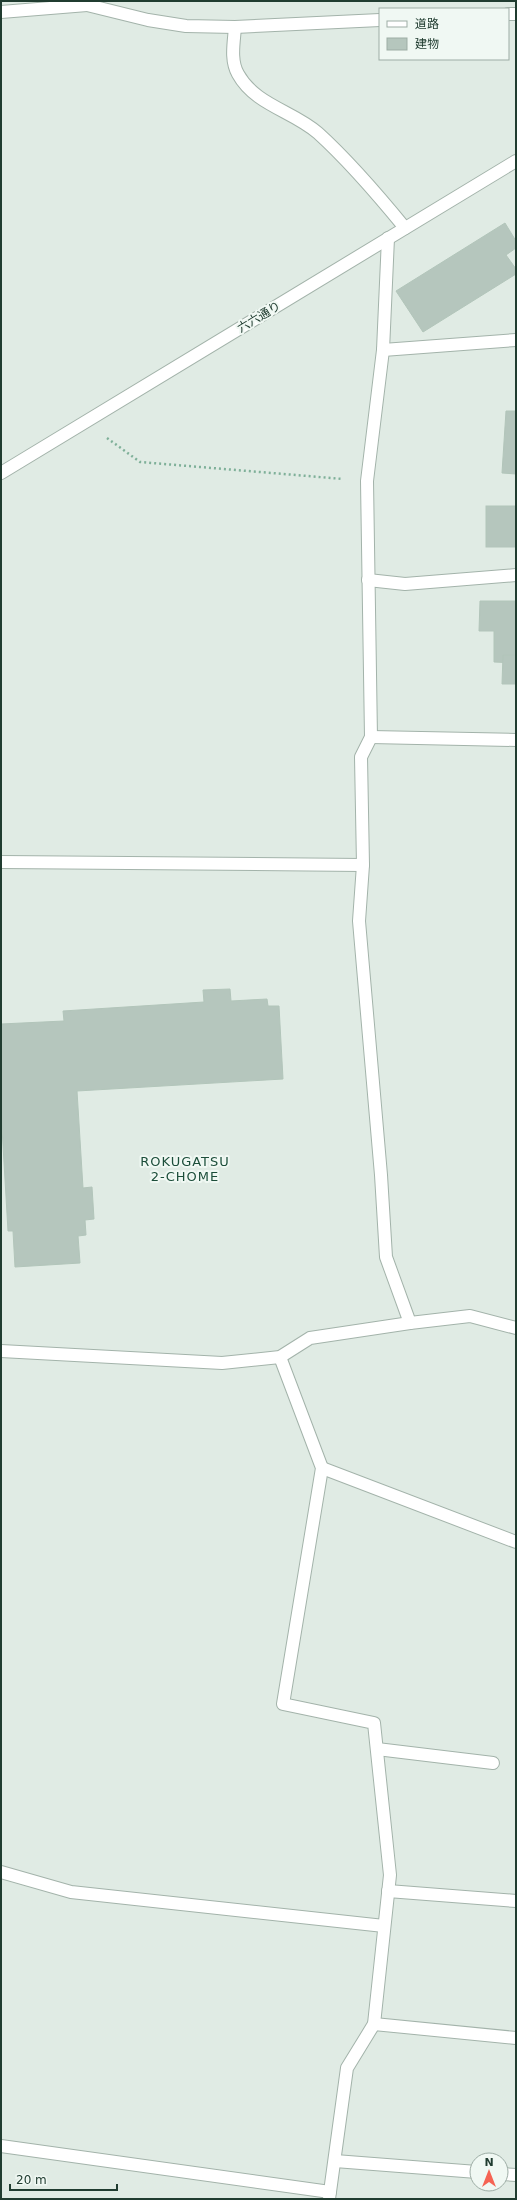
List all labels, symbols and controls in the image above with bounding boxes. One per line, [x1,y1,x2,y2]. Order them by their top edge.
legend [379,8,509,60]
text: 道路 [415,17,439,31]
text: 建物 [415,37,439,51]
street label: 六六通り [235,299,283,335]
district label: ROKUGATSU 2-CHOME [140,1154,230,1184]
north arrow [469,2152,509,2192]
text: N [484,2156,494,2169]
scale bar [10,2166,117,2192]
text: 20 m [16,2173,47,2187]

